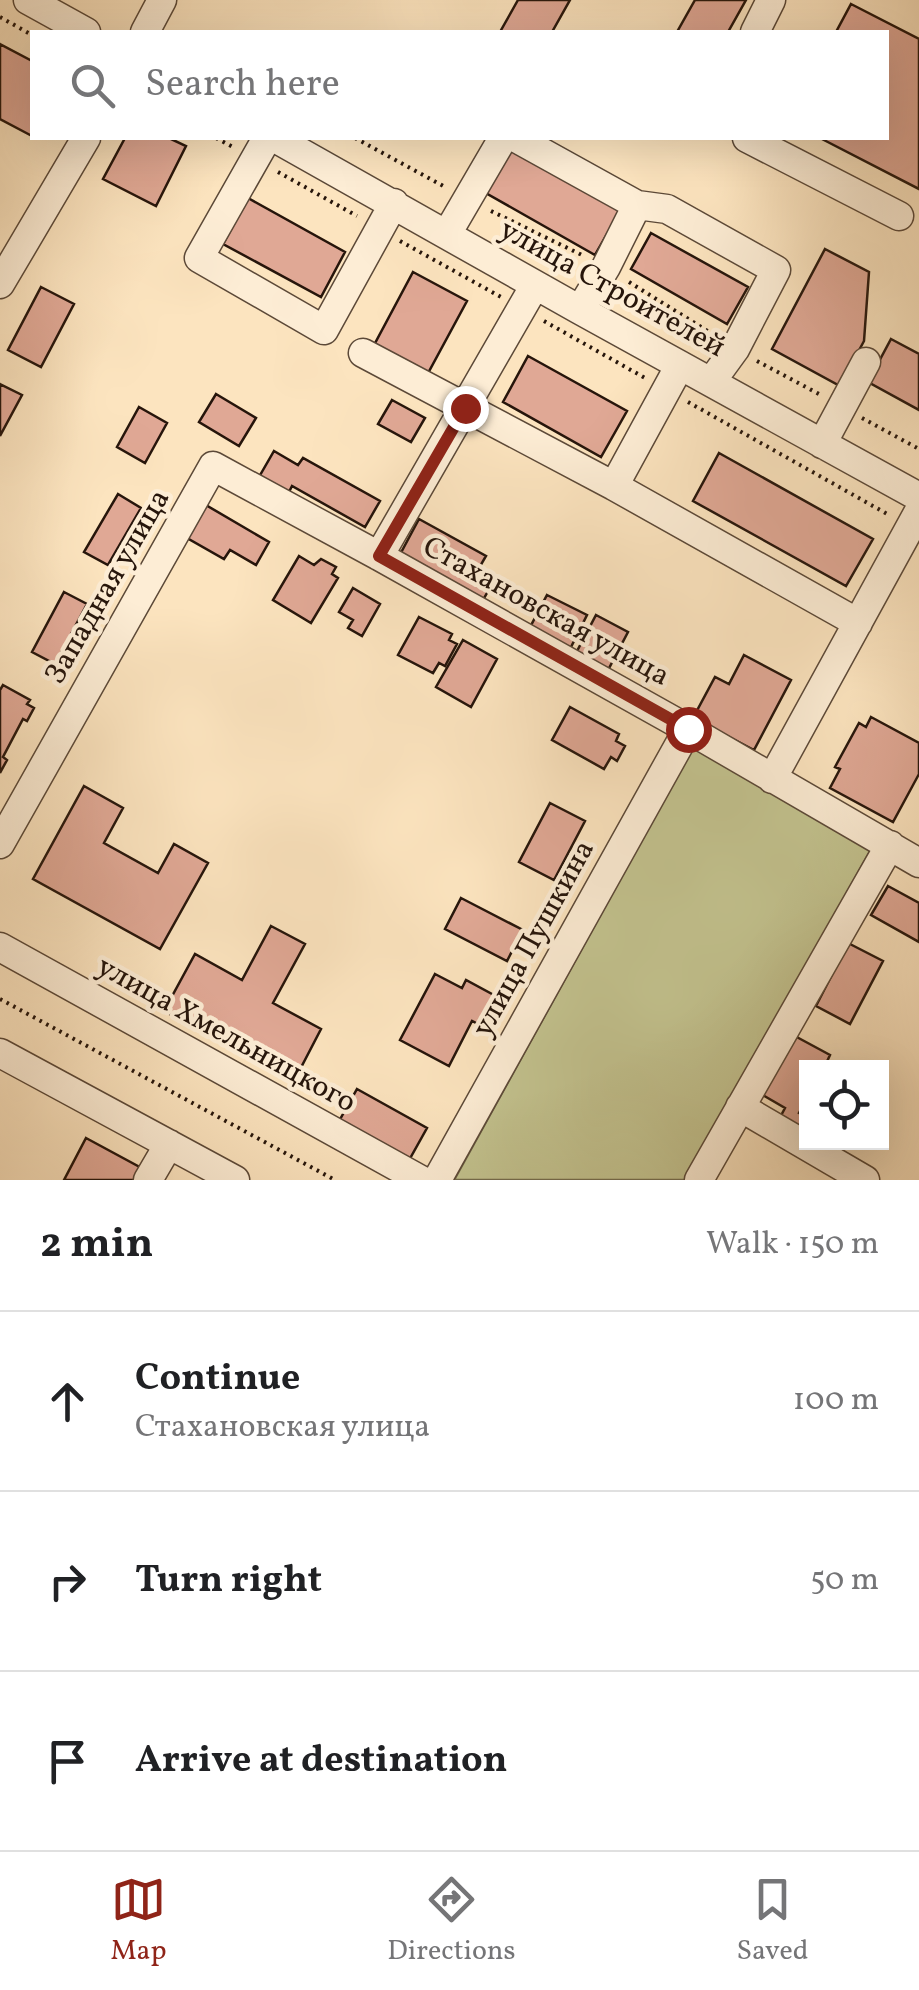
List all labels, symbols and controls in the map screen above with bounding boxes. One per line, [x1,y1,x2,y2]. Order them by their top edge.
search box [30,30,889,140]
icon: search [65,58,120,113]
text: Search here [145,59,340,112]
street label: улица Строителей [491,209,733,369]
route end [443,386,489,432]
street label: Западная улица [35,482,181,692]
street label: Стахановская улица [415,527,677,697]
route start [666,707,712,753]
street label: улица Пушкина [462,833,606,1045]
street label: улица Хмельницкого [89,946,363,1124]
map controls [799,1060,889,1150]
button: locate [799,1060,889,1150]
text: 2 min [40,1216,153,1275]
text: Walk · 150 m [706,1223,879,1267]
text: Continue [135,1353,300,1406]
icon: ahead [40,1374,95,1429]
text: 100 m [793,1379,879,1423]
text: Стахановская улица [135,1406,430,1450]
icon: right [40,1554,95,1609]
text: Turn right [135,1555,322,1608]
text: 50 m [810,1559,879,1603]
icon: arrive [40,1734,95,1789]
text: Arrive at destination [135,1735,508,1788]
tab: Map [110,1872,166,1971]
tab: Directions [387,1872,516,1971]
tab: Saved [736,1872,809,1971]

